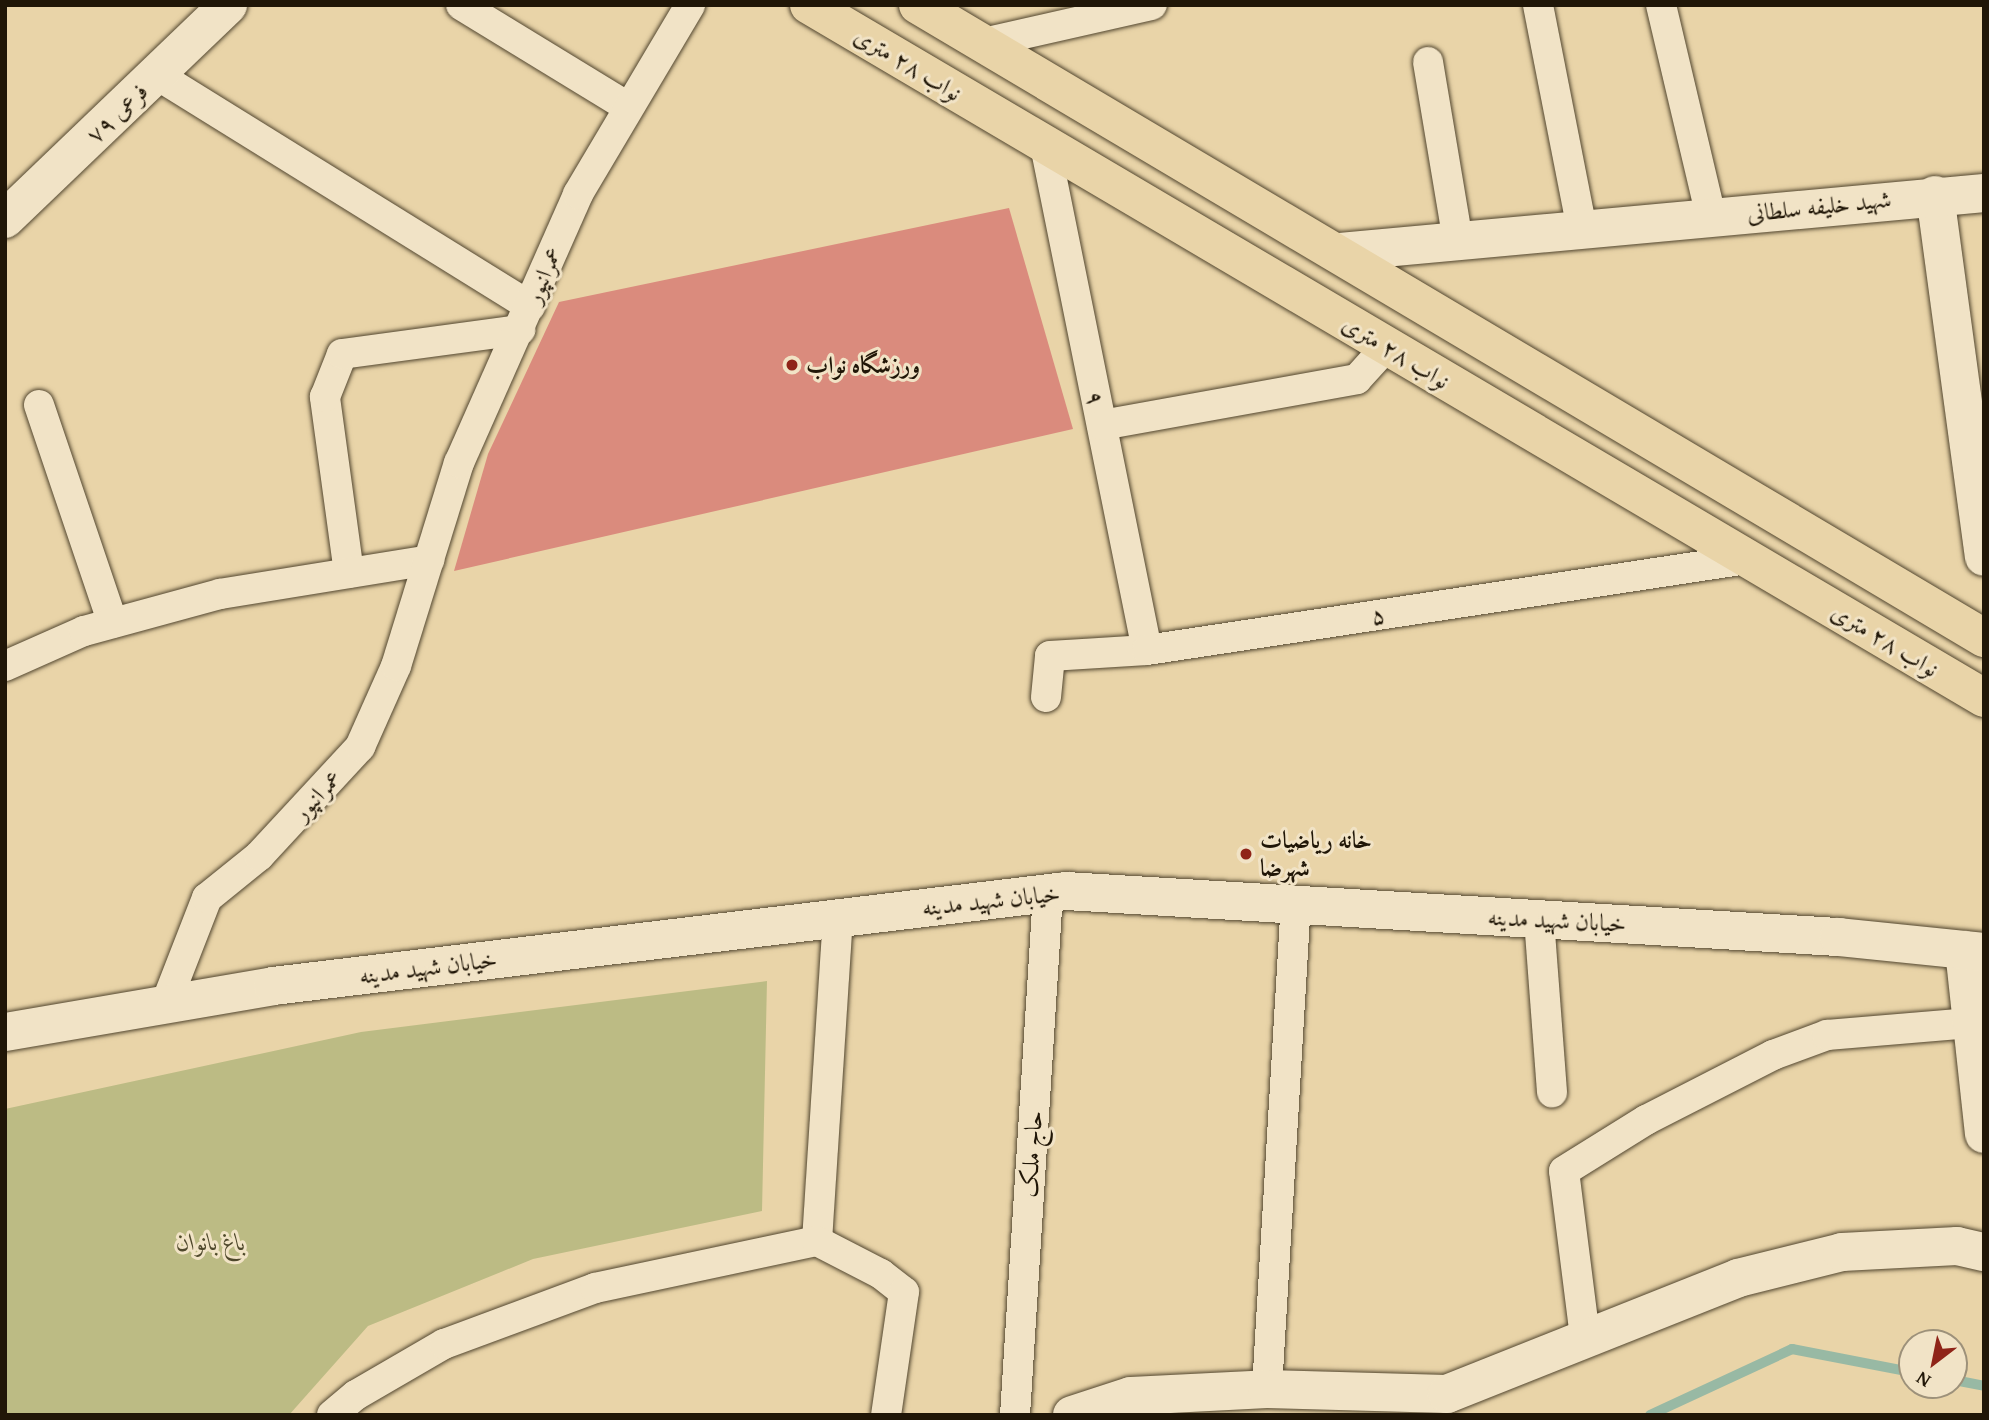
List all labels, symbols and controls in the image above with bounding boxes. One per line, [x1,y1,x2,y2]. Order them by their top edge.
street label: نواب ۲۸ متری [849,21,967,107]
street label: فرعی ۷۹ [80,77,154,149]
street label: شهید خلیفه سلطانی [1745,184,1893,228]
street label: عمرانپور [518,242,568,308]
street label: نواب ۲۸ متری [1337,309,1455,395]
place label: ورزشگاه نواب [806,351,920,379]
marker: ورزشگاه نواب [784,357,800,373]
street label: ۹ [1081,388,1111,408]
street label: نواب ۲۸ متری [1826,597,1944,683]
street label: ۵ [1369,600,1387,630]
street label: عمرانپور [286,764,348,826]
place label: خانه ریاضیات شهرضا [1260,826,1372,882]
marker: خانه ریاضیات شهرضا [1238,846,1254,862]
street label: خیابان شهید مدینه [921,878,1061,922]
street label: خیابان شهید مدینه [1487,902,1627,938]
street label: خیابان شهید مدینه [357,944,499,990]
street label: حاج ملک [1014,1110,1048,1198]
park label: باغ بانوان [176,1228,246,1256]
north arrow [1898,1329,1968,1399]
text: N [1910,1365,1936,1395]

